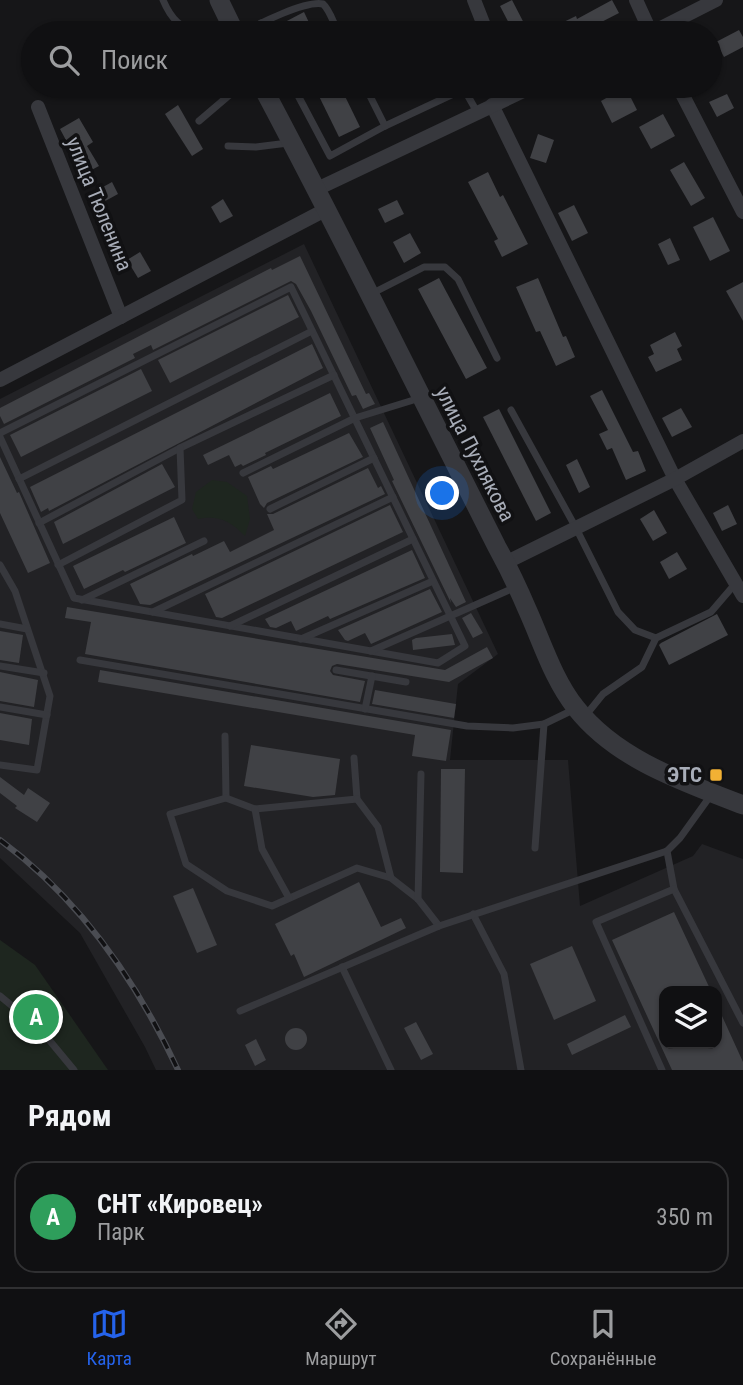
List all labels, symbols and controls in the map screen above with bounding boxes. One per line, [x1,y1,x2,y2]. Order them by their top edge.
search box [21,21,722,98]
icon: search [45,41,83,79]
text: Поиск [101,45,168,75]
street label: улица Тюленина [61,133,137,275]
street label: улица Пухлякова [431,382,519,526]
your location [425,476,459,510]
place label: ЭТС [667,763,702,787]
marker: ЭТС [708,767,724,783]
map controls [659,986,722,1049]
button: layers [659,986,722,1049]
pin: A [13,991,59,1043]
text: Рядом [28,1098,112,1133]
text: СНТ «Кировец» [97,1189,263,1219]
text: A [46,1204,60,1231]
text: 350 m [656,1204,713,1231]
text: Парк [97,1219,145,1246]
tab: Карта [87,1305,132,1370]
tab: Маршрут [305,1305,377,1370]
tab: Сохранённые [550,1305,656,1370]

